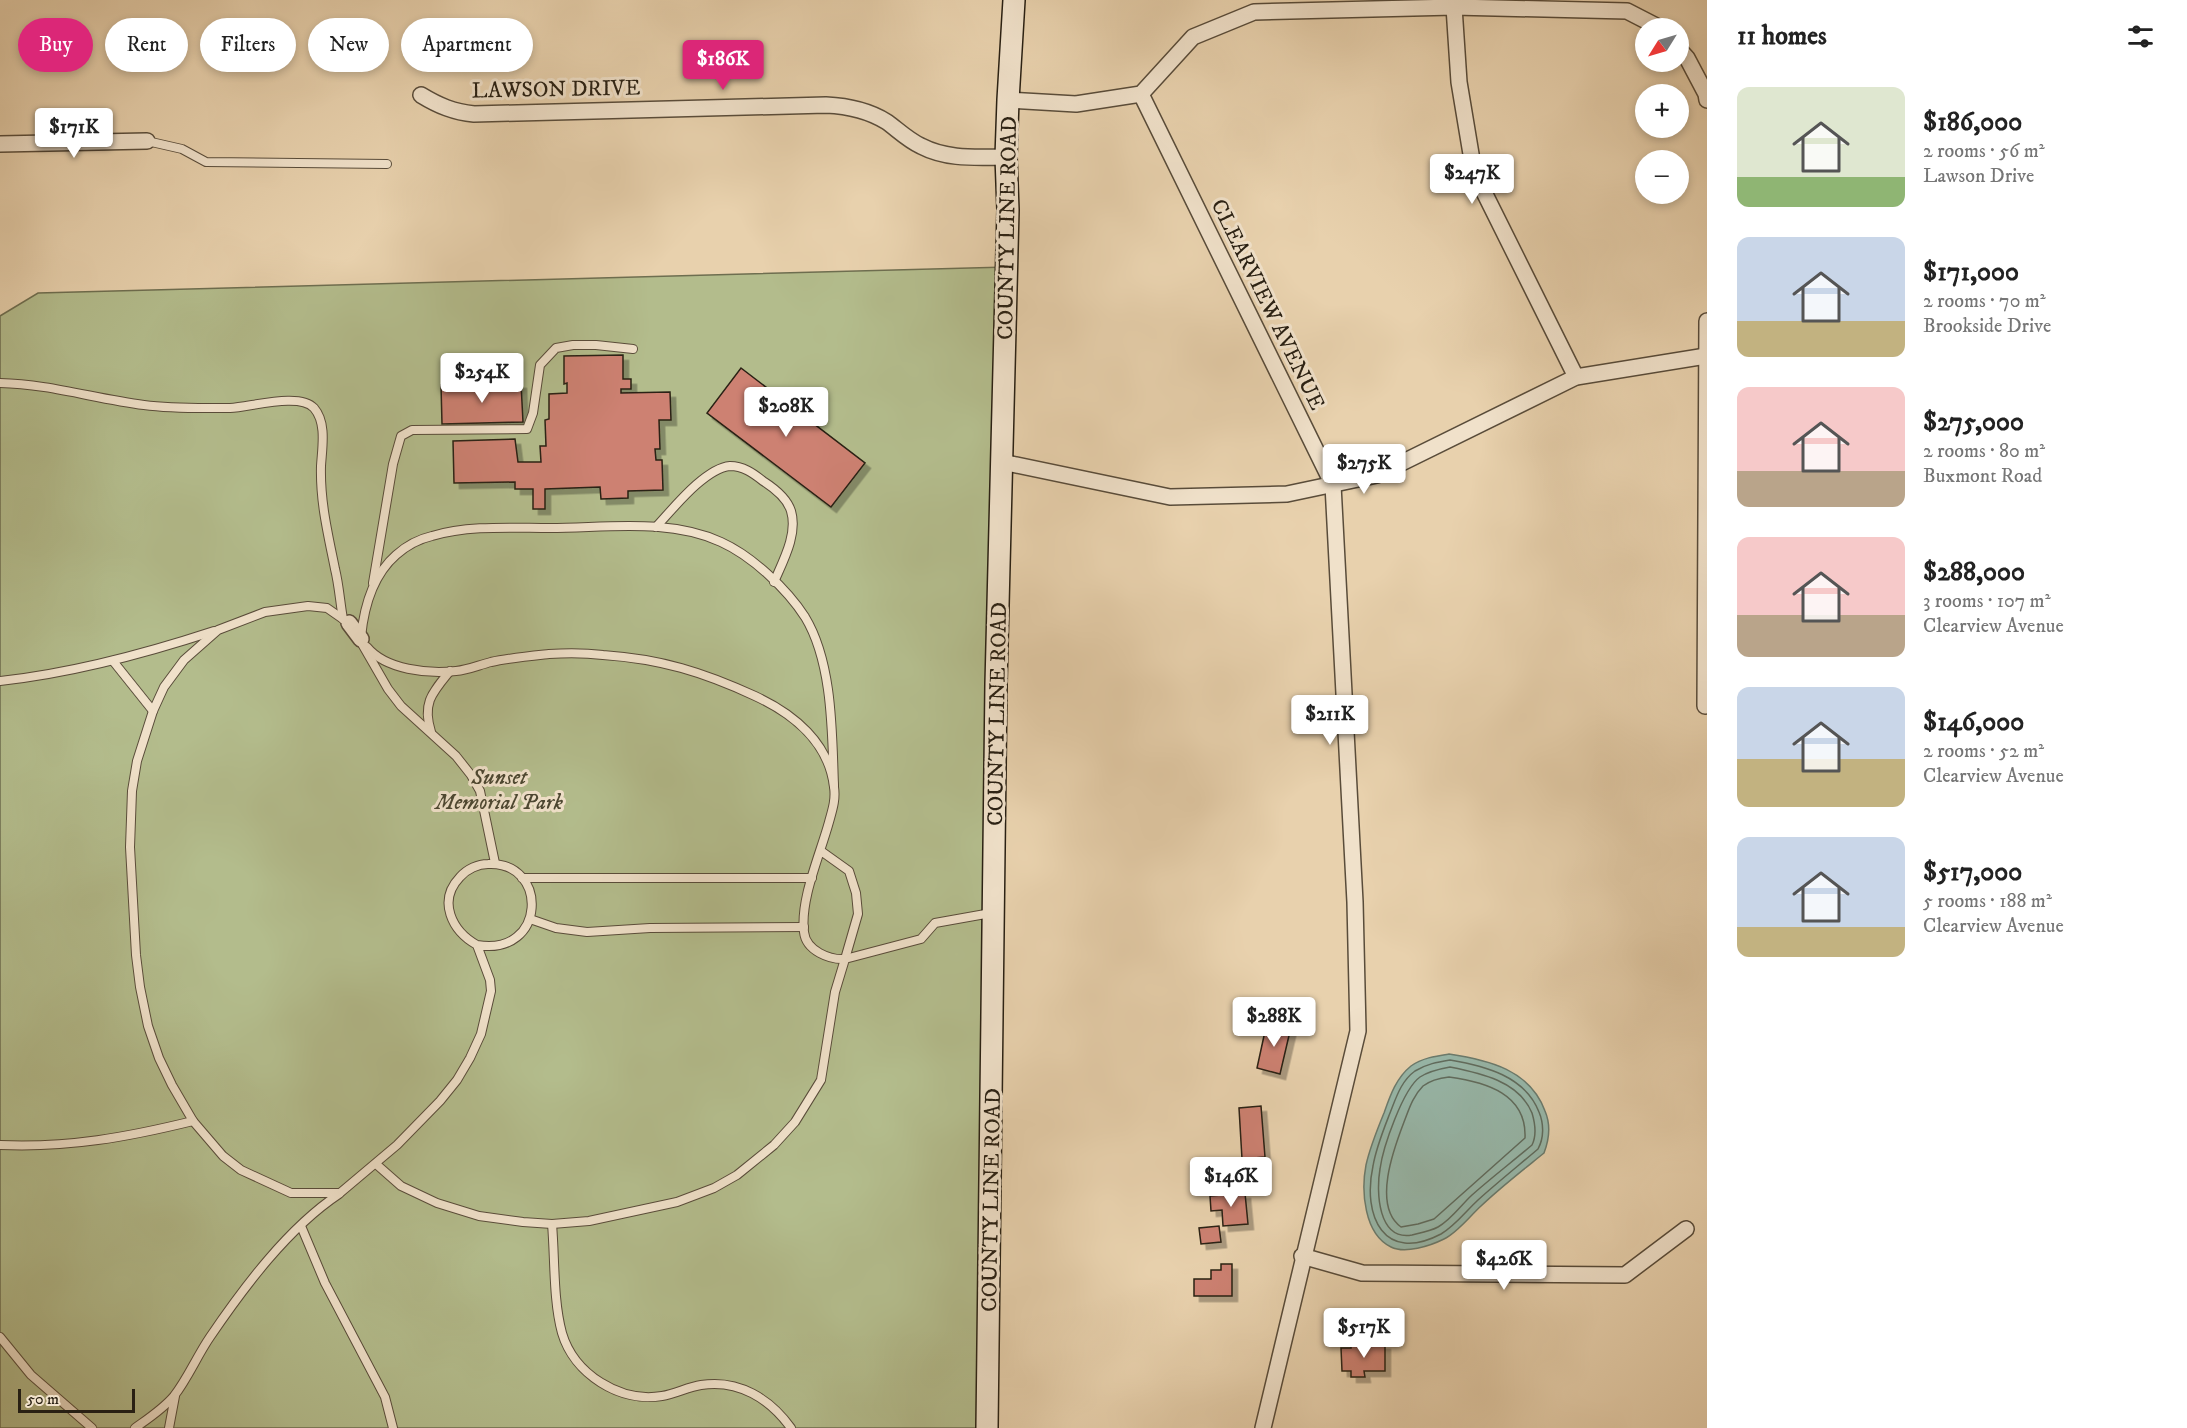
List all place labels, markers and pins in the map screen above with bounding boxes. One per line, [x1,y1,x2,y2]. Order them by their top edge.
pin: $186K [681,40,765,91]
pin: $171K [32,108,116,159]
pin: $247K [1430,154,1514,205]
pin: $254K [440,353,524,404]
pin: $208K [744,387,828,438]
pin: $275K [1322,444,1406,495]
pin: $211K [1288,695,1372,746]
pin: $288K [1232,997,1316,1048]
pin: $146K [1189,1157,1273,1208]
pin: $426K [1462,1240,1546,1291]
pin: $517K [1322,1308,1406,1359]

